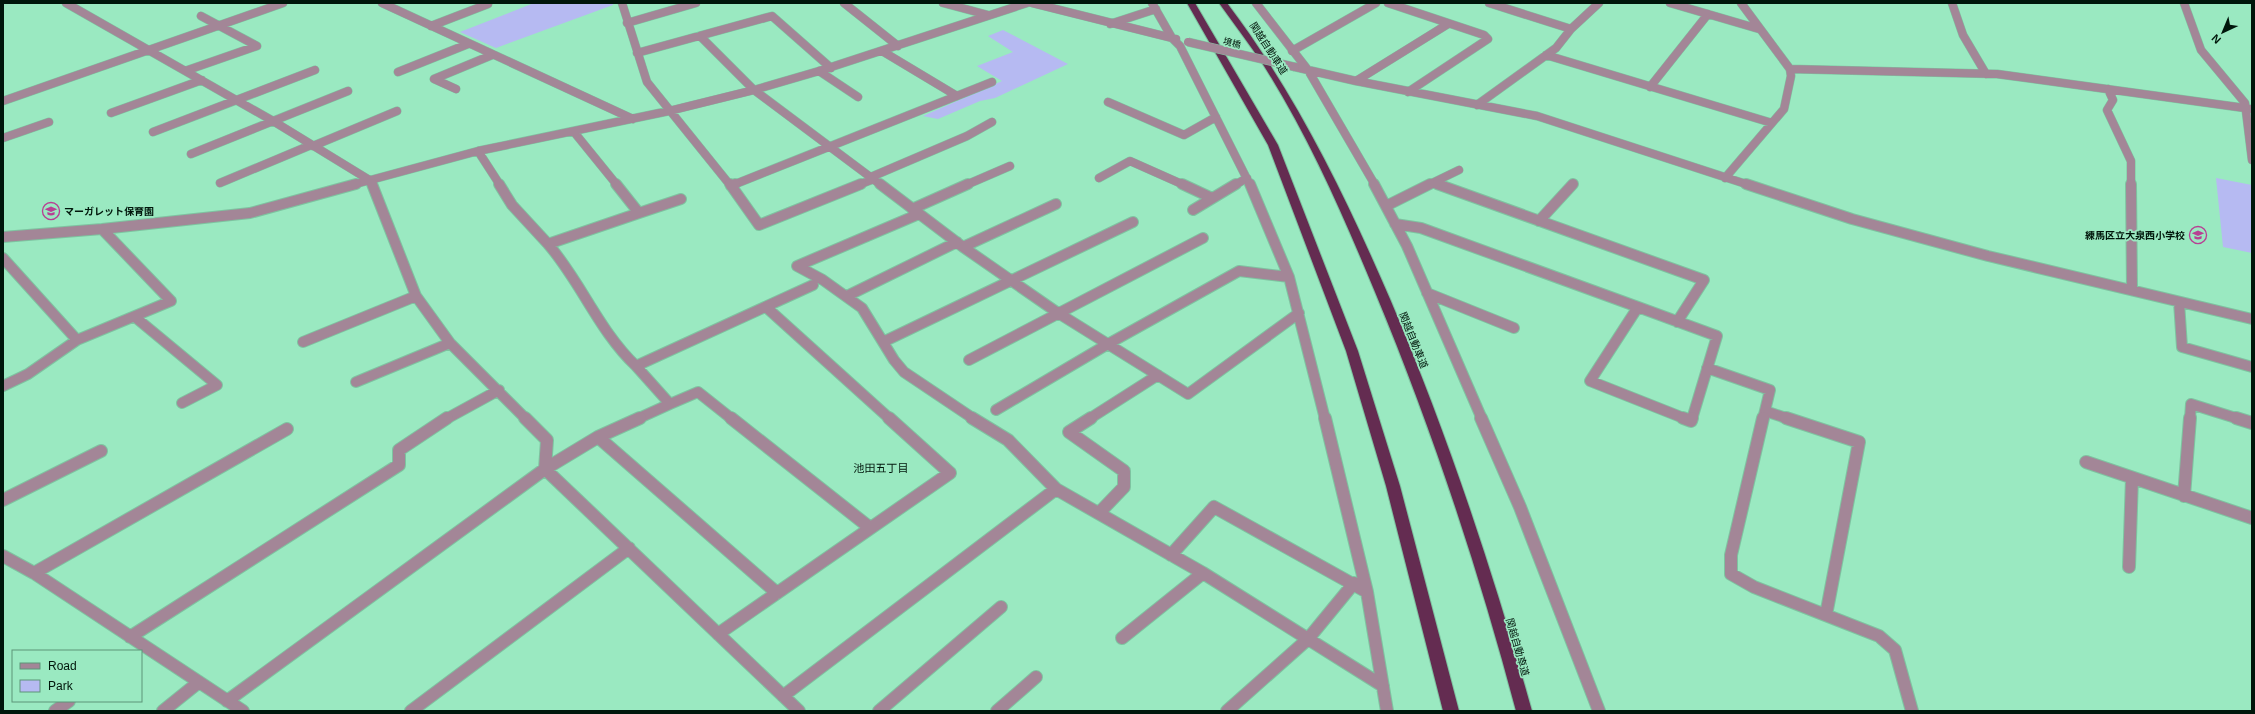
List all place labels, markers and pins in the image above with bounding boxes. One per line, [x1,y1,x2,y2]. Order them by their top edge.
school or university icon: マーガレット保育園 [41,201,61,221]
place label: マーガレット保育園 [64,206,154,217]
school or university icon: 練馬区立大泉西小学校 [2188,225,2208,245]
place label: 練馬区立大泉西小学校 [2085,230,2185,241]

